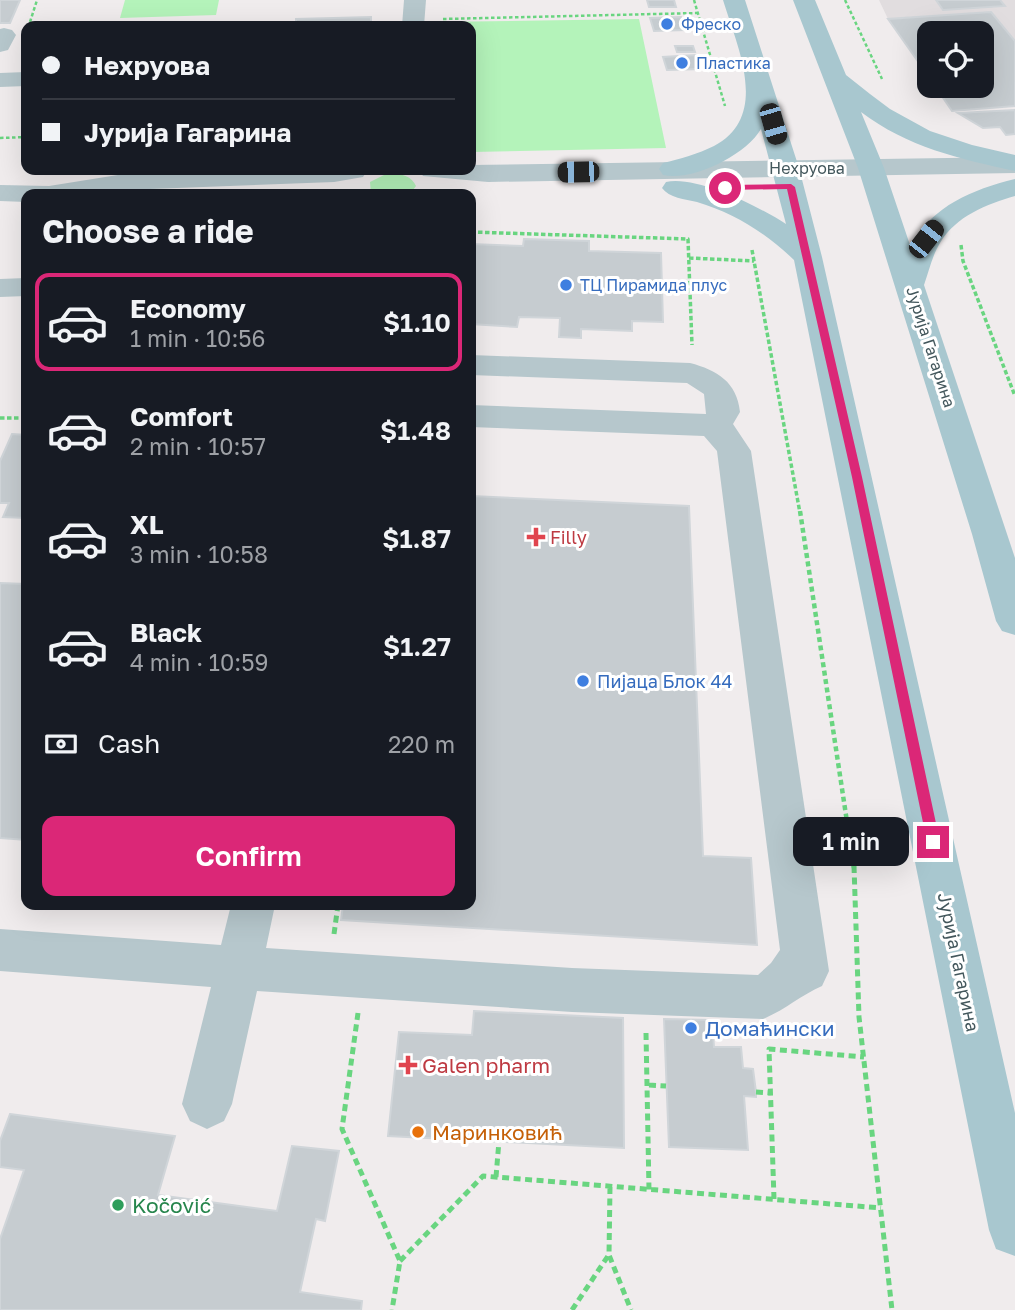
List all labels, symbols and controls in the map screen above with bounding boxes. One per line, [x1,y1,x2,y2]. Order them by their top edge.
place label: Фреско [681,14,741,34]
marker: Фреско [659,16,675,32]
map controls [917,21,994,98]
button: locate [917,21,994,98]
text: Нехруова [84,50,210,81]
place label: Пластика [696,53,771,73]
marker: Пластика [674,55,690,71]
car [758,101,789,147]
text: Јурија Гагарина [84,117,291,148]
street label: Нехруова [769,158,845,178]
car [557,161,600,183]
route start [709,172,741,204]
text: Choose a ride [42,212,254,250]
car [905,216,948,262]
place label: ТЦ Пирамида плус [580,275,728,295]
marker: ТЦ Пирамида плус [558,277,574,293]
street label: Јурија Гагарина [902,284,960,410]
icon: car [46,291,109,354]
text: Economy [130,293,246,324]
text: $1.10 [383,307,451,338]
text: 1 min · 10:56 [130,324,266,352]
icon: car [46,399,109,462]
text: Comfort [130,401,233,432]
text: $1.48 [380,415,451,446]
text: 2 min · 10:57 [130,432,266,460]
icon: car [46,507,109,570]
text: XL [130,509,164,540]
text: $1.87 [382,523,451,554]
place label: Filly [550,526,587,548]
marker: Filly [528,529,544,545]
text: 3 min · 10:58 [130,540,268,568]
icon: car [46,615,109,678]
text: Black [130,617,202,648]
text: $1.27 [383,631,451,662]
text: 4 min · 10:59 [130,648,268,676]
place label: Пијаца Блок 44 [597,670,732,692]
marker: Пијаца Блок 44 [575,673,591,689]
icon: cash [42,725,80,763]
text: Cash [98,728,160,759]
text: 220 m [388,730,455,758]
button: Confirm [42,816,455,896]
callout: 1 min [793,818,908,866]
route end [917,826,949,858]
text: 1 min [822,827,880,855]
street label: Јурија Гагарина [934,891,984,1033]
place label: Домаћински [705,1015,835,1041]
marker: Домаћински [683,1020,699,1036]
place label: Galen pharm [422,1052,550,1078]
marker: Galen pharm [400,1057,416,1073]
place label: Маринковић [432,1119,562,1145]
marker: Маринковић [410,1124,426,1140]
place label: Kočović [132,1192,211,1218]
marker: Kočović [110,1197,126,1213]

